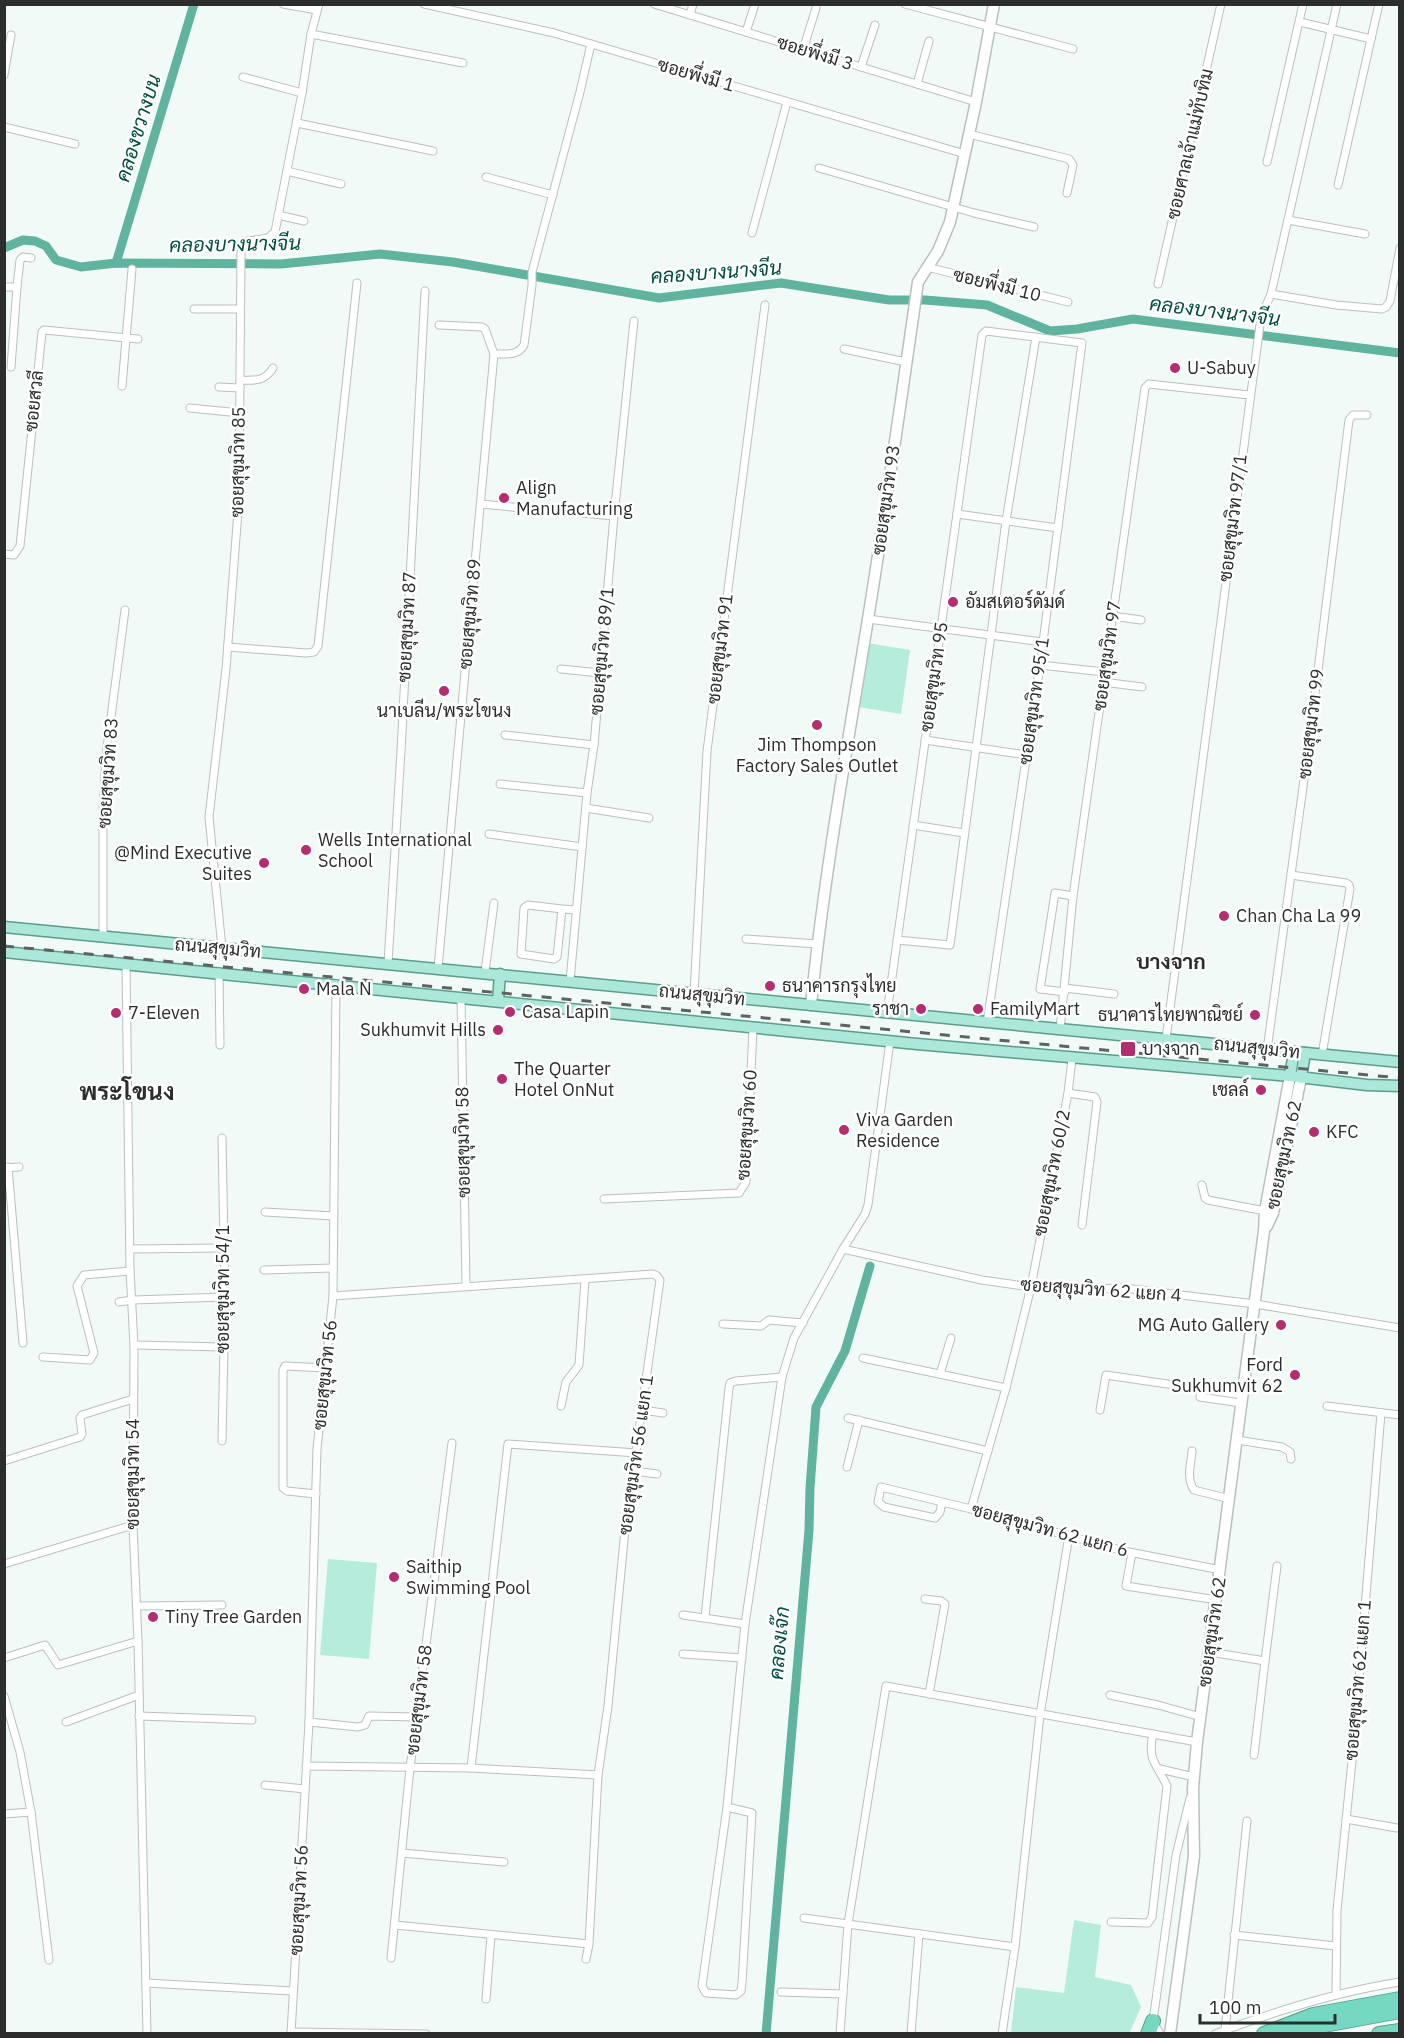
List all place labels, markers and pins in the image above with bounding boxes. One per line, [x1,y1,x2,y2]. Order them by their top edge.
place label: U-Sabuy [1187,356,1256,379]
marker: U-Sabuy [1168,361,1182,375]
place label: Align Manufacturing [516,476,633,520]
marker: Align Manufacturing [497,491,511,505]
place label: อัมสเตอร์ดัมด์ [965,589,1065,613]
marker: อัมสเตอร์ดัมด์ [946,595,960,609]
marker: นาเบลีน/พระโขนง [437,684,451,698]
place label: นาเบลีน/พระโขนง [377,698,511,722]
marker: Jim Thompson Factory Sales Outlet [810,718,824,732]
place label: Jim Thompson Factory Sales Outlet [736,733,898,777]
place label: Wells International School [318,828,472,872]
place label: @Mind Executive Suites [114,841,252,885]
marker: Wells International School [299,843,313,857]
marker: @Mind Executive Suites [257,856,271,870]
place label: Chan Cha La 99 [1236,904,1361,927]
marker: Chan Cha La 99 [1217,909,1231,923]
place label: ธนาคารกรุงไทย [782,973,897,998]
place label: Mala N [316,977,372,1000]
marker: ธนาคารกรุงไทย [763,979,777,993]
marker: Mala N [297,982,311,996]
place label: ราชา [872,997,909,1020]
place label: FamilyMart [990,997,1080,1020]
place label: Casa Lapin [522,1000,609,1023]
place label: 7-Eleven [128,1001,200,1024]
marker: ราชา [914,1002,928,1016]
marker: FamilyMart [971,1002,985,1016]
place label: ธนาคารไทยพาณิชย์ [1098,1002,1243,1026]
marker: Casa Lapin [503,1005,517,1019]
marker: 7-Eleven [109,1006,123,1020]
marker: ธนาคารไทยพาณิชย์ [1248,1008,1262,1022]
place label: Sukhumvit Hills [360,1018,486,1041]
marker: Sukhumvit Hills [491,1023,505,1037]
place label: บางจาก [1142,1037,1200,1060]
marker: บางจาก [1119,1040,1137,1058]
place label: The Quarter Hotel OnNut [514,1057,614,1101]
marker: The Quarter Hotel OnNut [495,1072,509,1086]
place label: เชลล์ [1212,1077,1249,1101]
marker: เชลล์ [1254,1083,1268,1097]
place label: Viva Garden Residence [856,1108,953,1152]
place label: KFC [1326,1120,1358,1143]
marker: Viva Garden Residence [837,1123,851,1137]
marker: KFC [1307,1125,1321,1139]
place label: MG Auto Gallery [1138,1313,1269,1336]
marker: MG Auto Gallery [1274,1318,1288,1332]
place label: Ford Sukhumvit 62 [1171,1353,1283,1397]
marker: Ford Sukhumvit 62 [1288,1368,1302,1382]
place label: Saithip Swimming Pool [406,1555,530,1599]
marker: Saithip Swimming Pool [387,1570,401,1584]
place label: Tiny Tree Garden [165,1605,302,1628]
marker: Tiny Tree Garden [146,1610,160,1624]

